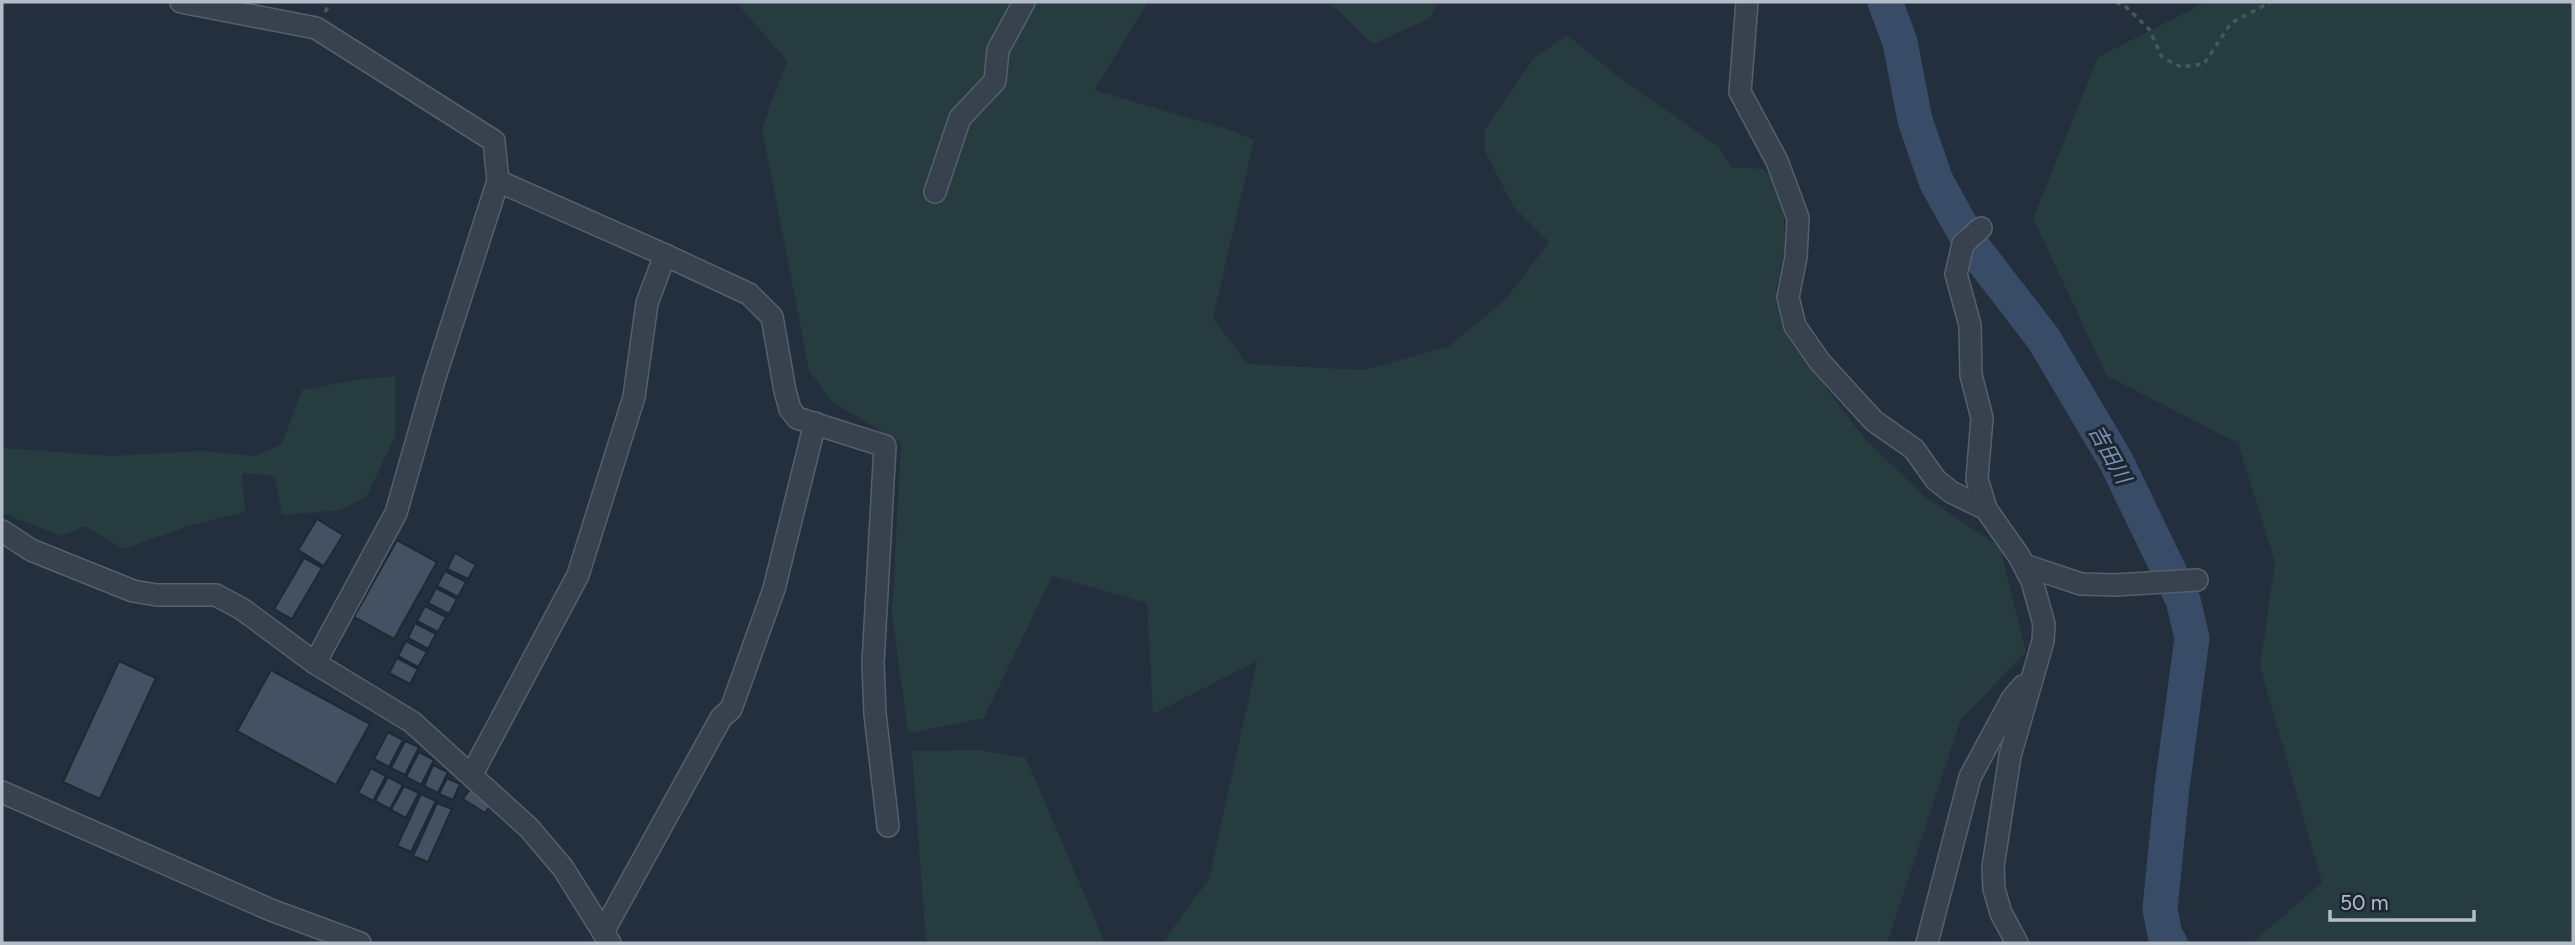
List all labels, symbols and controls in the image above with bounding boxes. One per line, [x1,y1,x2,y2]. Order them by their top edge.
water label: 吉田川 [2084,420,2137,489]
scale bar [2330,878,2474,922]
text: 50 m [2340,890,2389,915]

